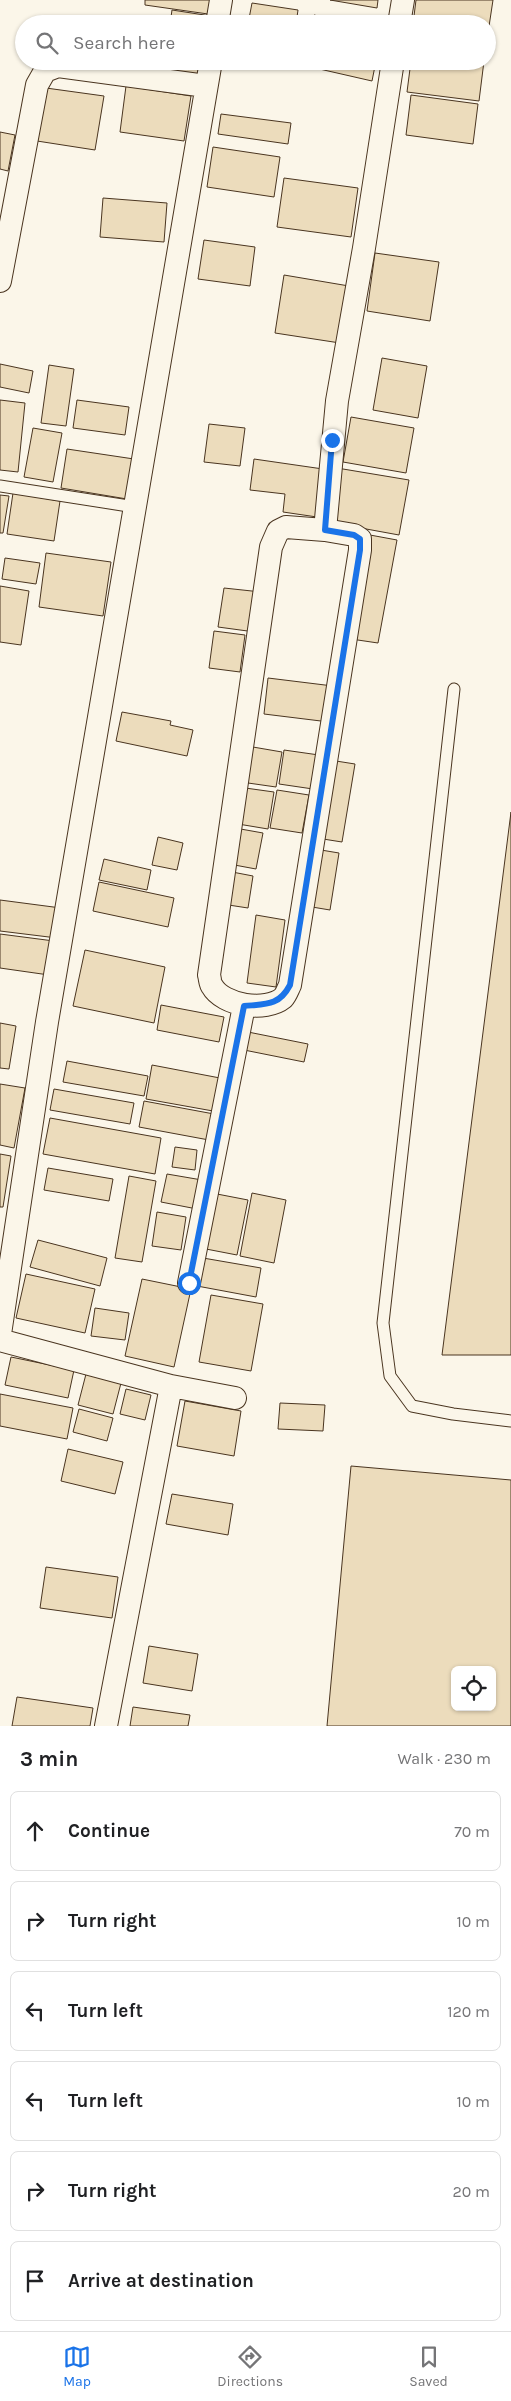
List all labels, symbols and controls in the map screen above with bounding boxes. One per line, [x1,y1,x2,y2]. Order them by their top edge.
search box [15,15,496,70]
icon: search [33,29,61,57]
text: Search here [73,32,175,54]
route end [321,429,344,452]
route start [178,1272,201,1295]
map controls [451,1666,496,1711]
button: locate [451,1666,496,1711]
text: 3 min [20,1747,78,1771]
text: Walk · 230 m [397,1749,491,1768]
icon: ahead [21,1817,49,1845]
text: Continue [68,1820,150,1842]
text: 70 m [454,1822,490,1841]
icon: right [21,1907,49,1935]
text: Turn right [68,1910,157,1932]
text: 10 m [456,1912,490,1931]
icon: left [21,1997,49,2025]
text: Turn left [68,2000,143,2022]
text: 120 m [447,2002,490,2021]
icon: left [21,2087,49,2115]
text: Turn left [68,2090,143,2112]
text: 10 m [456,2092,490,2111]
icon: right [21,2177,49,2205]
text: Turn right [68,2180,157,2202]
text: 20 m [452,2182,490,2201]
icon: arrive [21,2267,49,2295]
text: Arrive at destination [68,2270,254,2292]
tab: Map [63,2343,91,2390]
tab: Directions [217,2343,283,2390]
tab: Saved [409,2343,448,2390]

